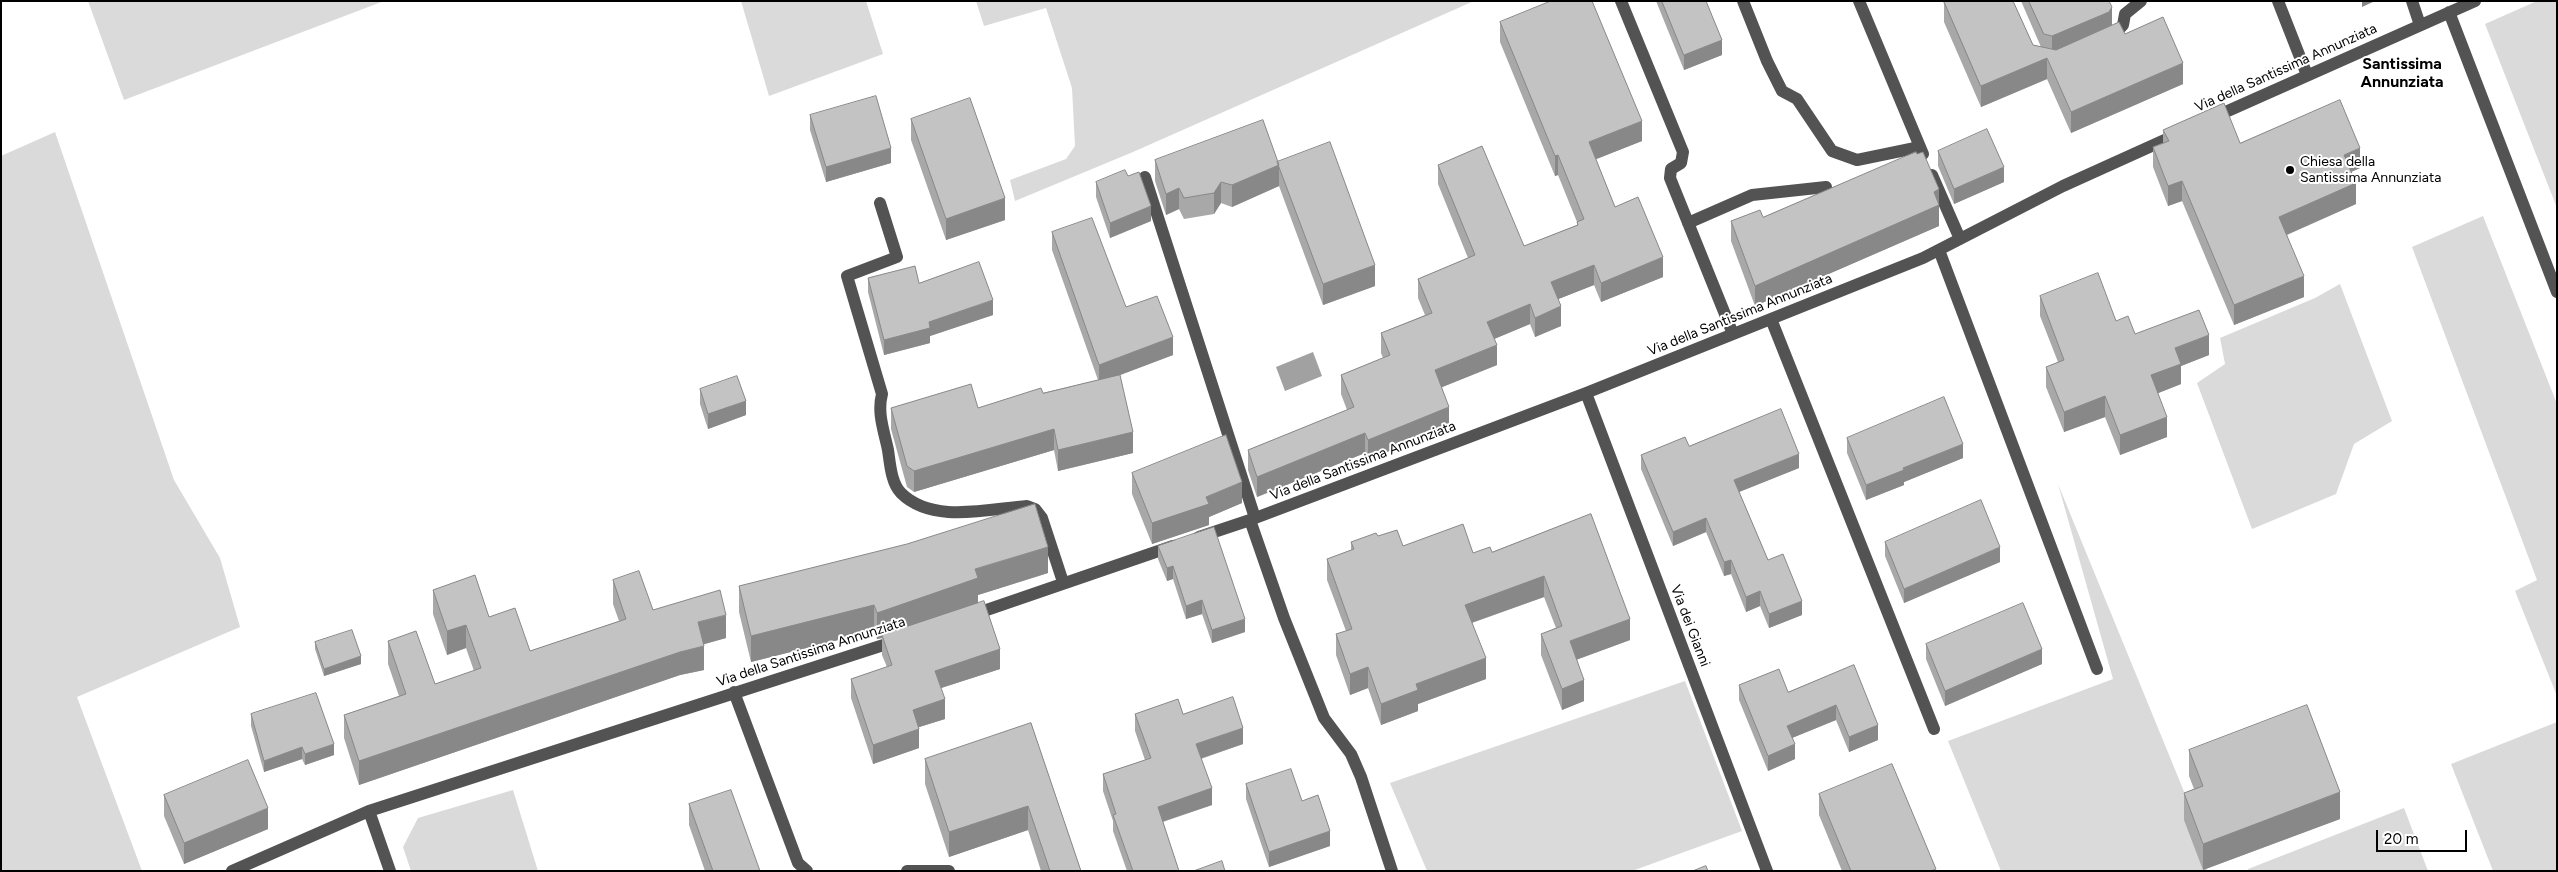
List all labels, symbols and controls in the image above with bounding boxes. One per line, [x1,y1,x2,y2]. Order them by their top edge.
street label: Via della Santissima Annunziata [2192,20,2380,116]
district label: Santissima Annunziata [2361,54,2443,92]
place label: Chiesa della Santissima Annunziata [2300,154,2441,186]
marker: Chiesa della Santissima Annunziata [2284,164,2296,176]
street label: Via della Santissima Annunziata [1645,270,1835,360]
street label: Via della Santissima Annunziata [1268,418,1458,504]
street label: Via dei Gianni [1667,583,1713,669]
street label: Via della Santissima Annunziata [715,614,907,690]
scale bar [2378,820,2469,852]
text: 20 m [2384,830,2418,848]

